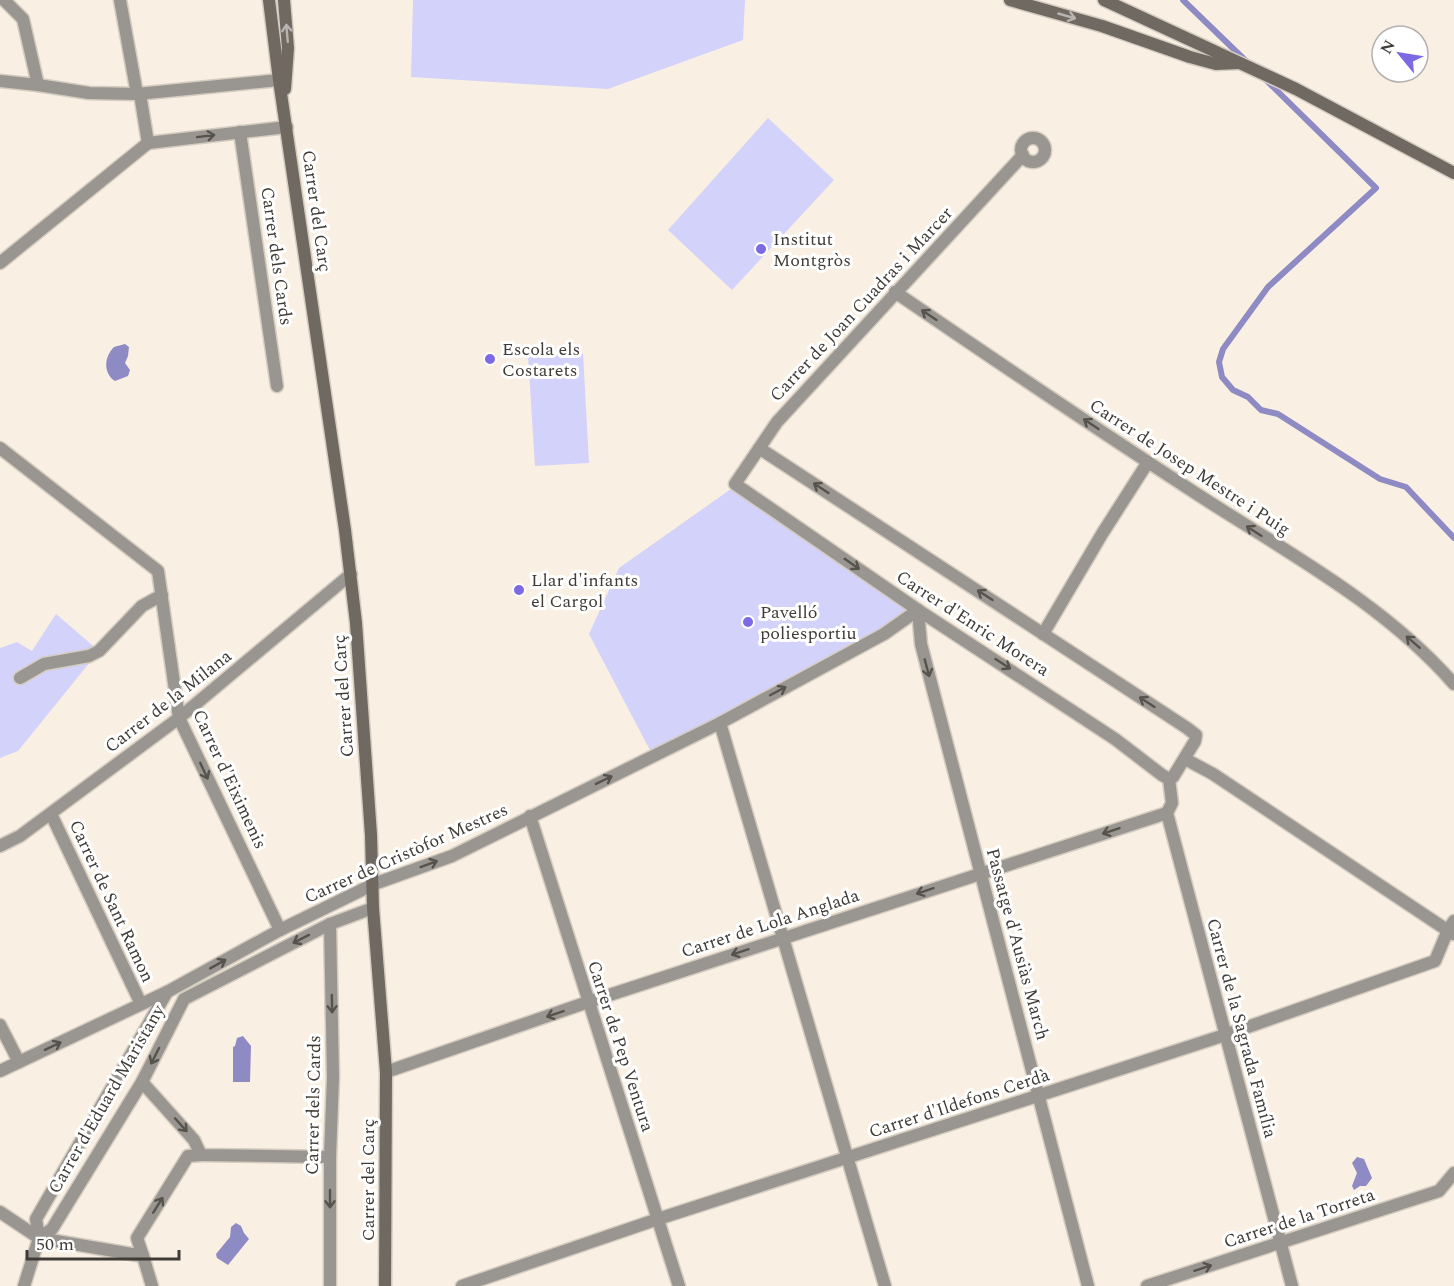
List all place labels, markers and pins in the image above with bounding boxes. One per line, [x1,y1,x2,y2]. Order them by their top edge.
place label: Institut Montgròs [773,226,851,274]
marker: Institut Montgròs [754,242,768,256]
place label: Escola els Costarets [502,336,580,384]
marker: Escola els Costarets [483,352,497,366]
place label: Llar d'infants el Cargol [531,567,638,615]
marker: Llar d'infants el Cargol [512,583,526,597]
place label: Pavelló poliesportiu [760,599,857,647]
marker: Pavelló poliesportiu [741,615,755,629]

